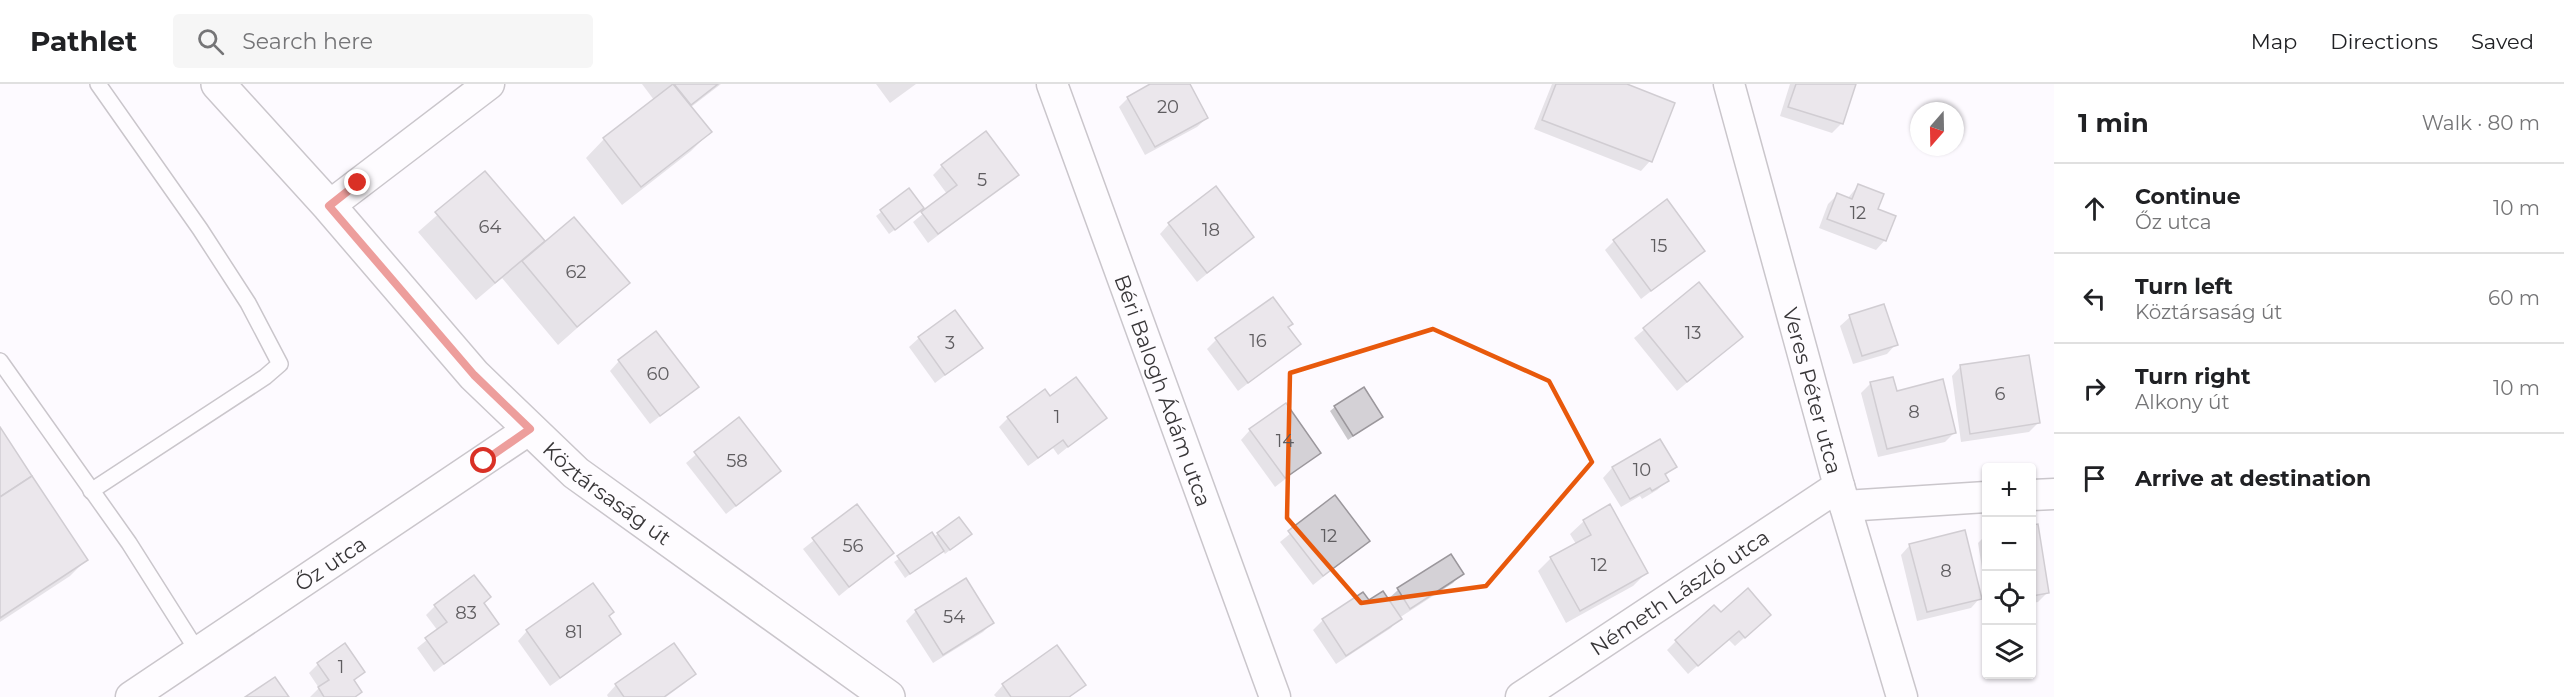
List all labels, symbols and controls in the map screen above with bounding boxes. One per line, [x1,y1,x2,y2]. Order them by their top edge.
search box [173,14,593,68]
text: Pathlet [30,24,137,58]
icon: search [194,25,227,58]
text: Search here [242,28,373,55]
text: Map [2251,29,2297,54]
text: Directions [2330,29,2438,54]
text: Saved [2471,29,2534,54]
house number: 20 [1157,96,1179,118]
north arrow [1910,102,1964,156]
text: 1 min [2078,107,2149,139]
text: Walk · 80 m [2422,111,2540,135]
route end [344,169,370,195]
house number: 5 [977,169,987,191]
text: Continue [2135,183,2241,210]
icon: ahead [2078,192,2111,225]
text: 10 m [2493,196,2540,220]
house number: 12 [1850,202,1866,224]
text: Őz utca [2135,210,2211,234]
house number: 64 [479,216,502,238]
house number: 18 [1202,219,1220,241]
house number: 15 [1651,235,1667,257]
house number: 62 [565,261,587,283]
street label: Béri Balogh Ádám utca [1110,271,1217,510]
text: Turn left [2135,273,2233,300]
icon: left [2078,282,2111,315]
text: 60 m [2488,286,2540,310]
text: Köztársaság út [2135,300,2282,324]
street label: Veres Péter utca [1778,305,1848,477]
house number: 13 [1685,322,1701,344]
house number: 16 [1249,330,1267,352]
house number: 3 [945,332,955,354]
house number: 60 [647,363,669,385]
text: Turn right [2135,363,2250,390]
icon: right [2078,372,2111,405]
text: 10 m [2493,376,2540,400]
house number: 6 [1995,383,2006,405]
text: Alkony út [2135,390,2230,414]
house number: 8 [1908,401,1920,423]
house number: 1 [1054,406,1060,428]
house number: 14 [1276,430,1294,452]
street label: Köztársaság út [538,436,676,550]
route start [470,447,496,473]
house number: 58 [726,450,748,472]
house number: 10 [1633,459,1651,481]
icon: arrive [2078,462,2111,495]
map controls [1982,463,2036,679]
button: + [1982,463,2036,517]
text: Arrive at destination [2135,465,2371,492]
button: − [1982,517,2036,571]
street label: Németh László utca [1585,524,1774,660]
house number: 12 [1321,525,1337,547]
street label: Őz utca [290,530,371,596]
house number: 56 [842,535,864,557]
house number: 12 [1591,554,1607,576]
house number: 8 [1940,560,1952,582]
button: locate [1982,571,2036,625]
house number: 83 [455,602,477,624]
house number: 54 [943,606,965,628]
house number: 81 [565,621,583,643]
button: layers [1982,625,2036,679]
house number: 1 [338,656,344,678]

